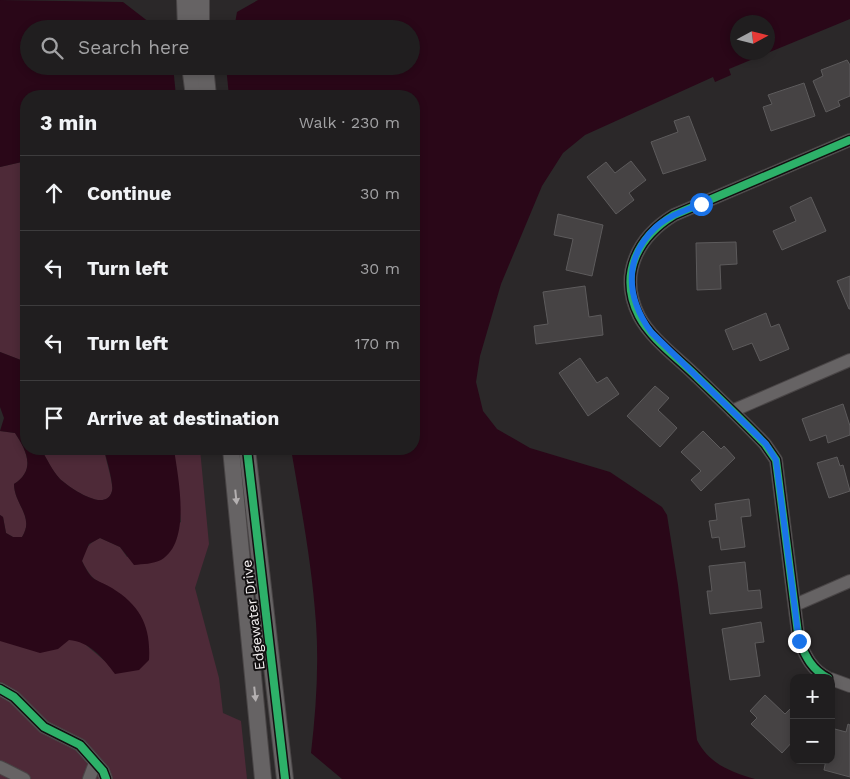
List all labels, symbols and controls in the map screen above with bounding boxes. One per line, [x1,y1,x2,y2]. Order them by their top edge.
north arrow [730,15,775,60]
search box [20,20,420,75]
icon: search [38,34,66,62]
text: Search here [78,36,189,59]
text: 3 min [40,110,97,135]
text: Walk · 230 m [299,113,400,132]
icon: ahead [40,179,68,207]
text: Continue [87,182,171,205]
text: 30 m [360,184,400,203]
route start [690,193,713,216]
icon: left [40,254,68,282]
text: Turn left [87,257,168,280]
text: 30 m [360,259,400,278]
icon: left [40,329,68,357]
text: Turn left [87,332,168,355]
text: 170 m [354,334,400,353]
icon: arrive [40,404,68,432]
text: Arrive at destination [87,407,279,430]
one-way arrow [232,490,240,506]
street label: Edgewater Drive [238,559,268,671]
route end [788,630,811,653]
map controls [790,674,835,764]
button: + [790,674,835,719]
one-way arrow [251,686,259,702]
button: − [790,719,835,764]

